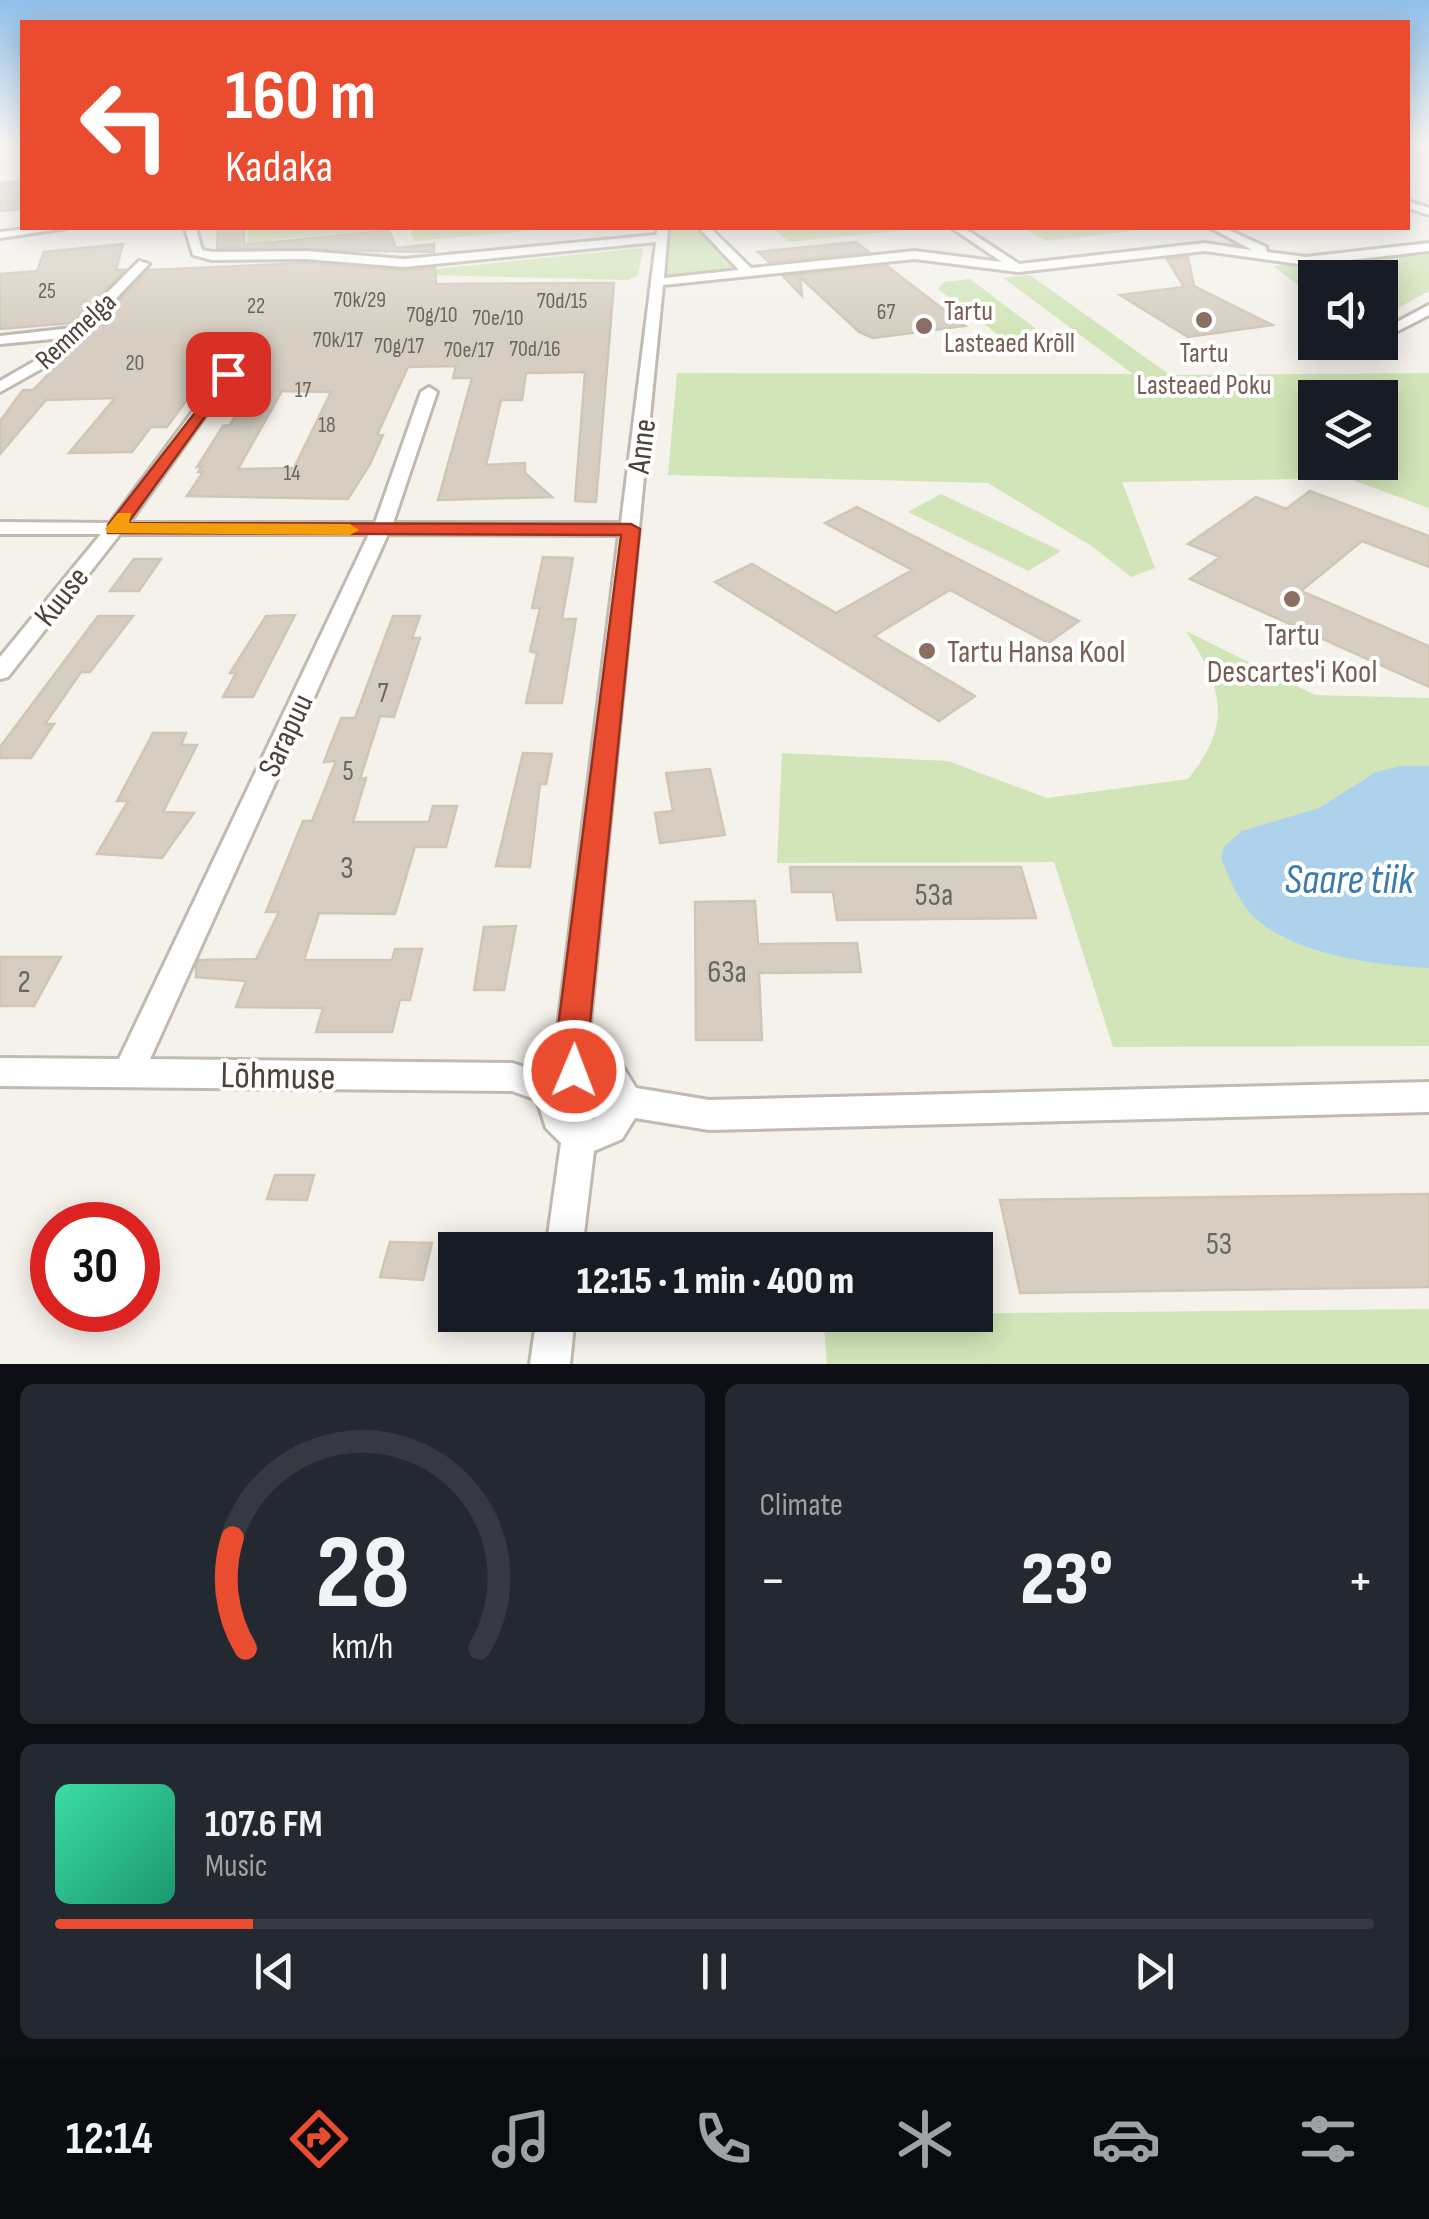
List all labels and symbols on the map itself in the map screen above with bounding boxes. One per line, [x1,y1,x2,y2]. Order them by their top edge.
house number: 25 [38,278,56,305]
street label: Remmelga [29,286,123,377]
house number: 70k/29 [334,287,386,314]
house number: 70d/15 [537,288,587,315]
house number: 22 [247,293,265,320]
place label: Tartu Lasteaed Krõll [944,295,1075,360]
house number: 67 [877,299,895,326]
house number: 70g/10 [406,302,458,329]
house number: 70e/10 [472,305,524,332]
marker: Tartu Lasteaed Poku [1193,309,1215,331]
marker: Tartu Lasteaed Krõll [913,315,935,337]
house number: 70k/17 [313,327,363,354]
pin [186,332,271,417]
house number: 70g/17 [374,333,424,360]
house number: 70d/16 [509,336,561,363]
house number: 70e/17 [444,337,494,364]
place label: Tartu Lasteaed Poku [1137,337,1271,402]
house number: 20 [126,350,144,377]
house number: 17 [295,377,311,404]
house number: 18 [318,412,336,439]
street label: Anne [620,417,665,477]
house number: 14 [284,460,300,487]
street label: Kuuse [26,559,98,635]
marker: Tartu Descartes'i Kool [1281,588,1303,610]
place label: Tartu Descartes'i Kool [1207,616,1377,692]
place label: Tartu Hansa Kool [947,633,1125,672]
marker: Tartu Hansa Kool [916,640,938,662]
house number: 7 [377,677,389,710]
street label: Sarapuu [250,688,322,783]
house number: 5 [342,755,354,788]
house number: 3 [340,849,354,888]
water label: Saare tiik [1284,855,1415,906]
house number: 53a [915,876,953,915]
house number: 63a [707,953,747,992]
house number: 2 [17,963,31,1002]
position arrow [522,1019,626,1123]
street label: Lõhmuse [220,1053,336,1100]
speed limit sign: 30 [30,1202,160,1332]
house number: 53 [1206,1225,1232,1264]

